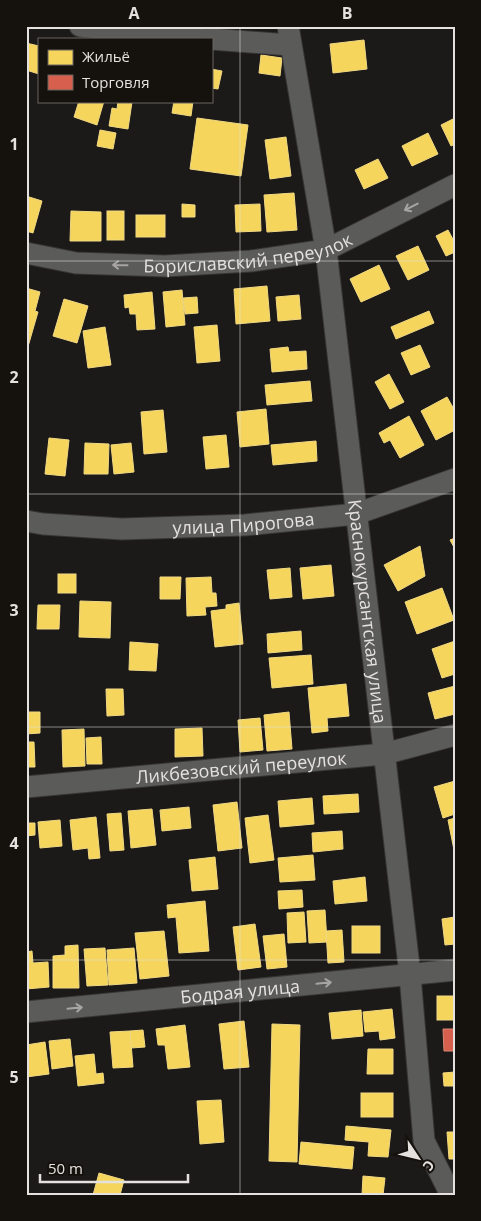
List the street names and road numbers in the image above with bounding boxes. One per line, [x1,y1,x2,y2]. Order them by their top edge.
street label: Бориславский переулок [143,227,357,278]
street label: Краснокурсантская улица [343,498,393,725]
street label: улица Пирогова [172,506,315,539]
street label: Ликбезовский переулок [135,745,348,789]
street label: Бодрая улица [179,973,301,1009]

